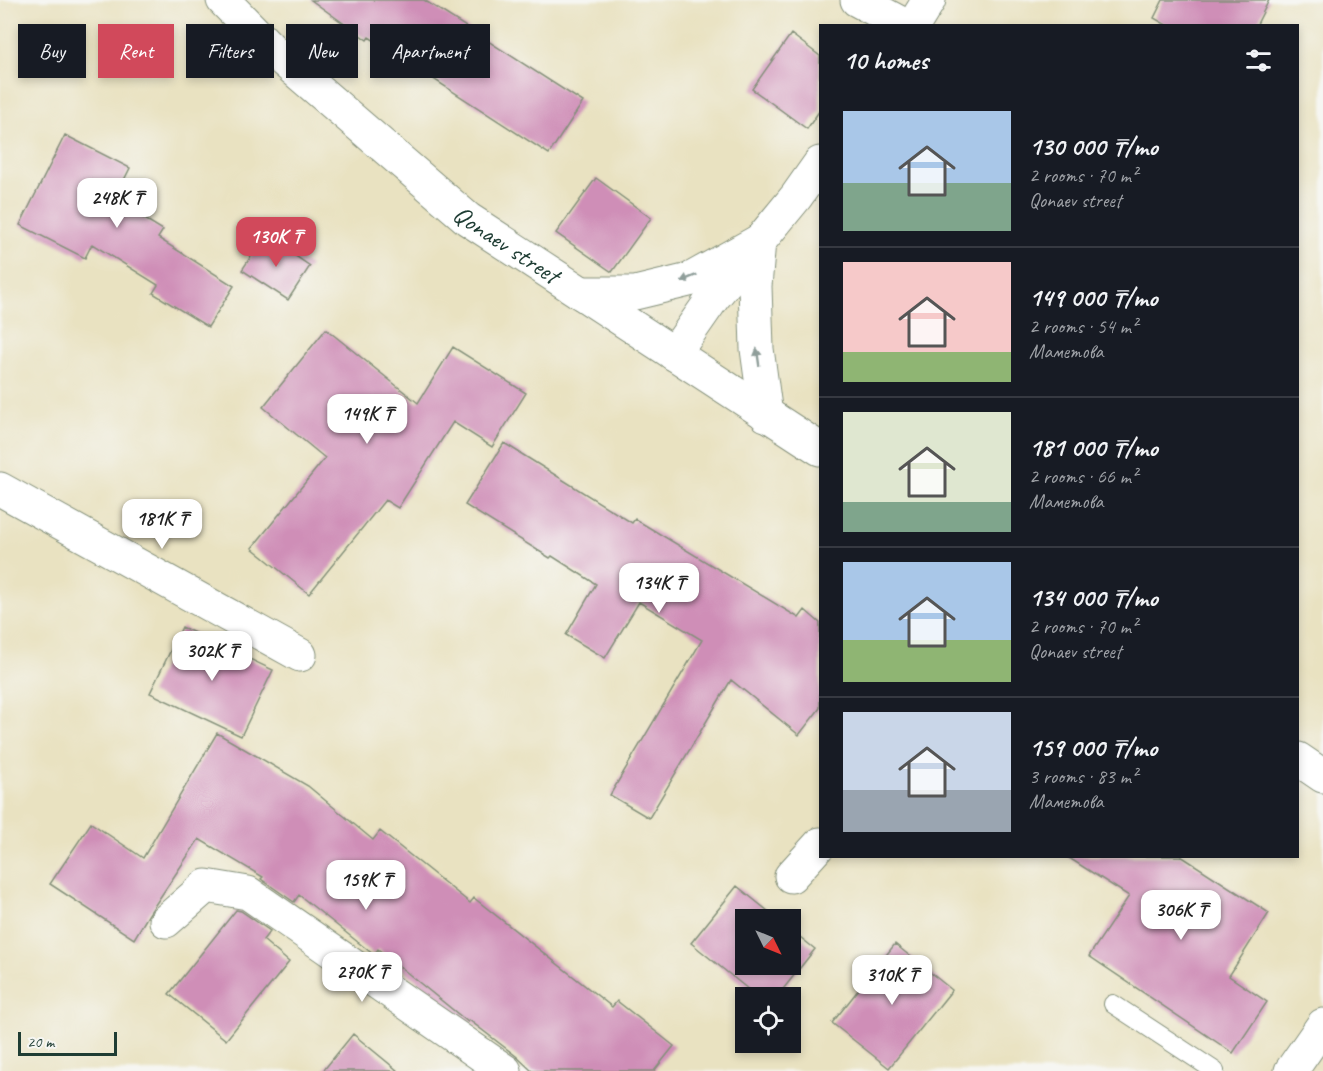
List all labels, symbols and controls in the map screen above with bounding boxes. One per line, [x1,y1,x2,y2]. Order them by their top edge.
chip: Buy [18,24,86,78]
chip: Rent [98,24,174,78]
chip: Filters [186,24,274,78]
chip: New [286,24,358,78]
chip: Apartment [370,24,490,78]
text: 10 homes [843,44,928,77]
icon: filters [1242,44,1275,77]
text: 130 000 ₸/mo [1029,130,1158,163]
icon: home [891,135,963,207]
text: 2 rooms · 70 m² [1029,163,1137,188]
pin: 248K ₸ [68,178,166,229]
text: 248K ₸ [91,185,143,210]
text: Qonaev street [1029,188,1121,213]
street label: Qonaev street [447,197,569,293]
pin: 130K ₸ [227,217,325,268]
text: 130K ₸ [250,224,302,249]
one-way arrow [680,274,698,283]
text: 149 000 ₸/mo [1029,281,1157,314]
icon: home [891,286,963,358]
text: 2 rooms · 54 m² [1029,314,1137,339]
text: Маметова [1029,339,1103,364]
one-way arrow [753,347,762,366]
pin: 149K ₸ [318,394,416,445]
text: 149K ₸ [341,401,393,426]
text: 181 000 ₸/mo [1029,431,1158,464]
icon: home [891,436,963,508]
text: 2 rooms · 66 m² [1029,464,1137,489]
text: Маметова [1029,489,1103,514]
pin: 181K ₸ [113,499,211,550]
text: 181K ₸ [136,506,188,531]
pin: 134K ₸ [610,563,708,614]
text: 134K ₸ [633,570,685,595]
text: 134 000 ₸/mo [1029,581,1158,614]
icon: home [891,586,963,658]
text: 2 rooms · 70 m² [1029,614,1137,639]
pin: 302K ₸ [163,631,261,682]
text: 302K ₸ [186,638,238,663]
text: Qonaev street [1029,639,1121,664]
text: 159 000 ₸/mo [1029,731,1157,764]
icon: home [891,736,963,808]
text: 3 rooms · 83 m² [1029,764,1137,789]
text: Маметова [1029,789,1103,814]
pin: 159K ₸ [317,860,415,911]
text: 159K ₸ [340,867,392,892]
pin: 306K ₸ [1132,890,1230,941]
text: 306K ₸ [1155,897,1207,922]
north arrow [735,909,801,975]
map controls [735,909,801,1053]
pin: 270K ₸ [313,952,411,1003]
pin: 310K ₸ [843,955,941,1006]
text: 270K ₸ [336,959,388,984]
text: 310K ₸ [866,962,918,987]
button: locate [735,987,801,1053]
scale bar [18,1029,117,1056]
text: 20 m [27,1032,54,1052]

